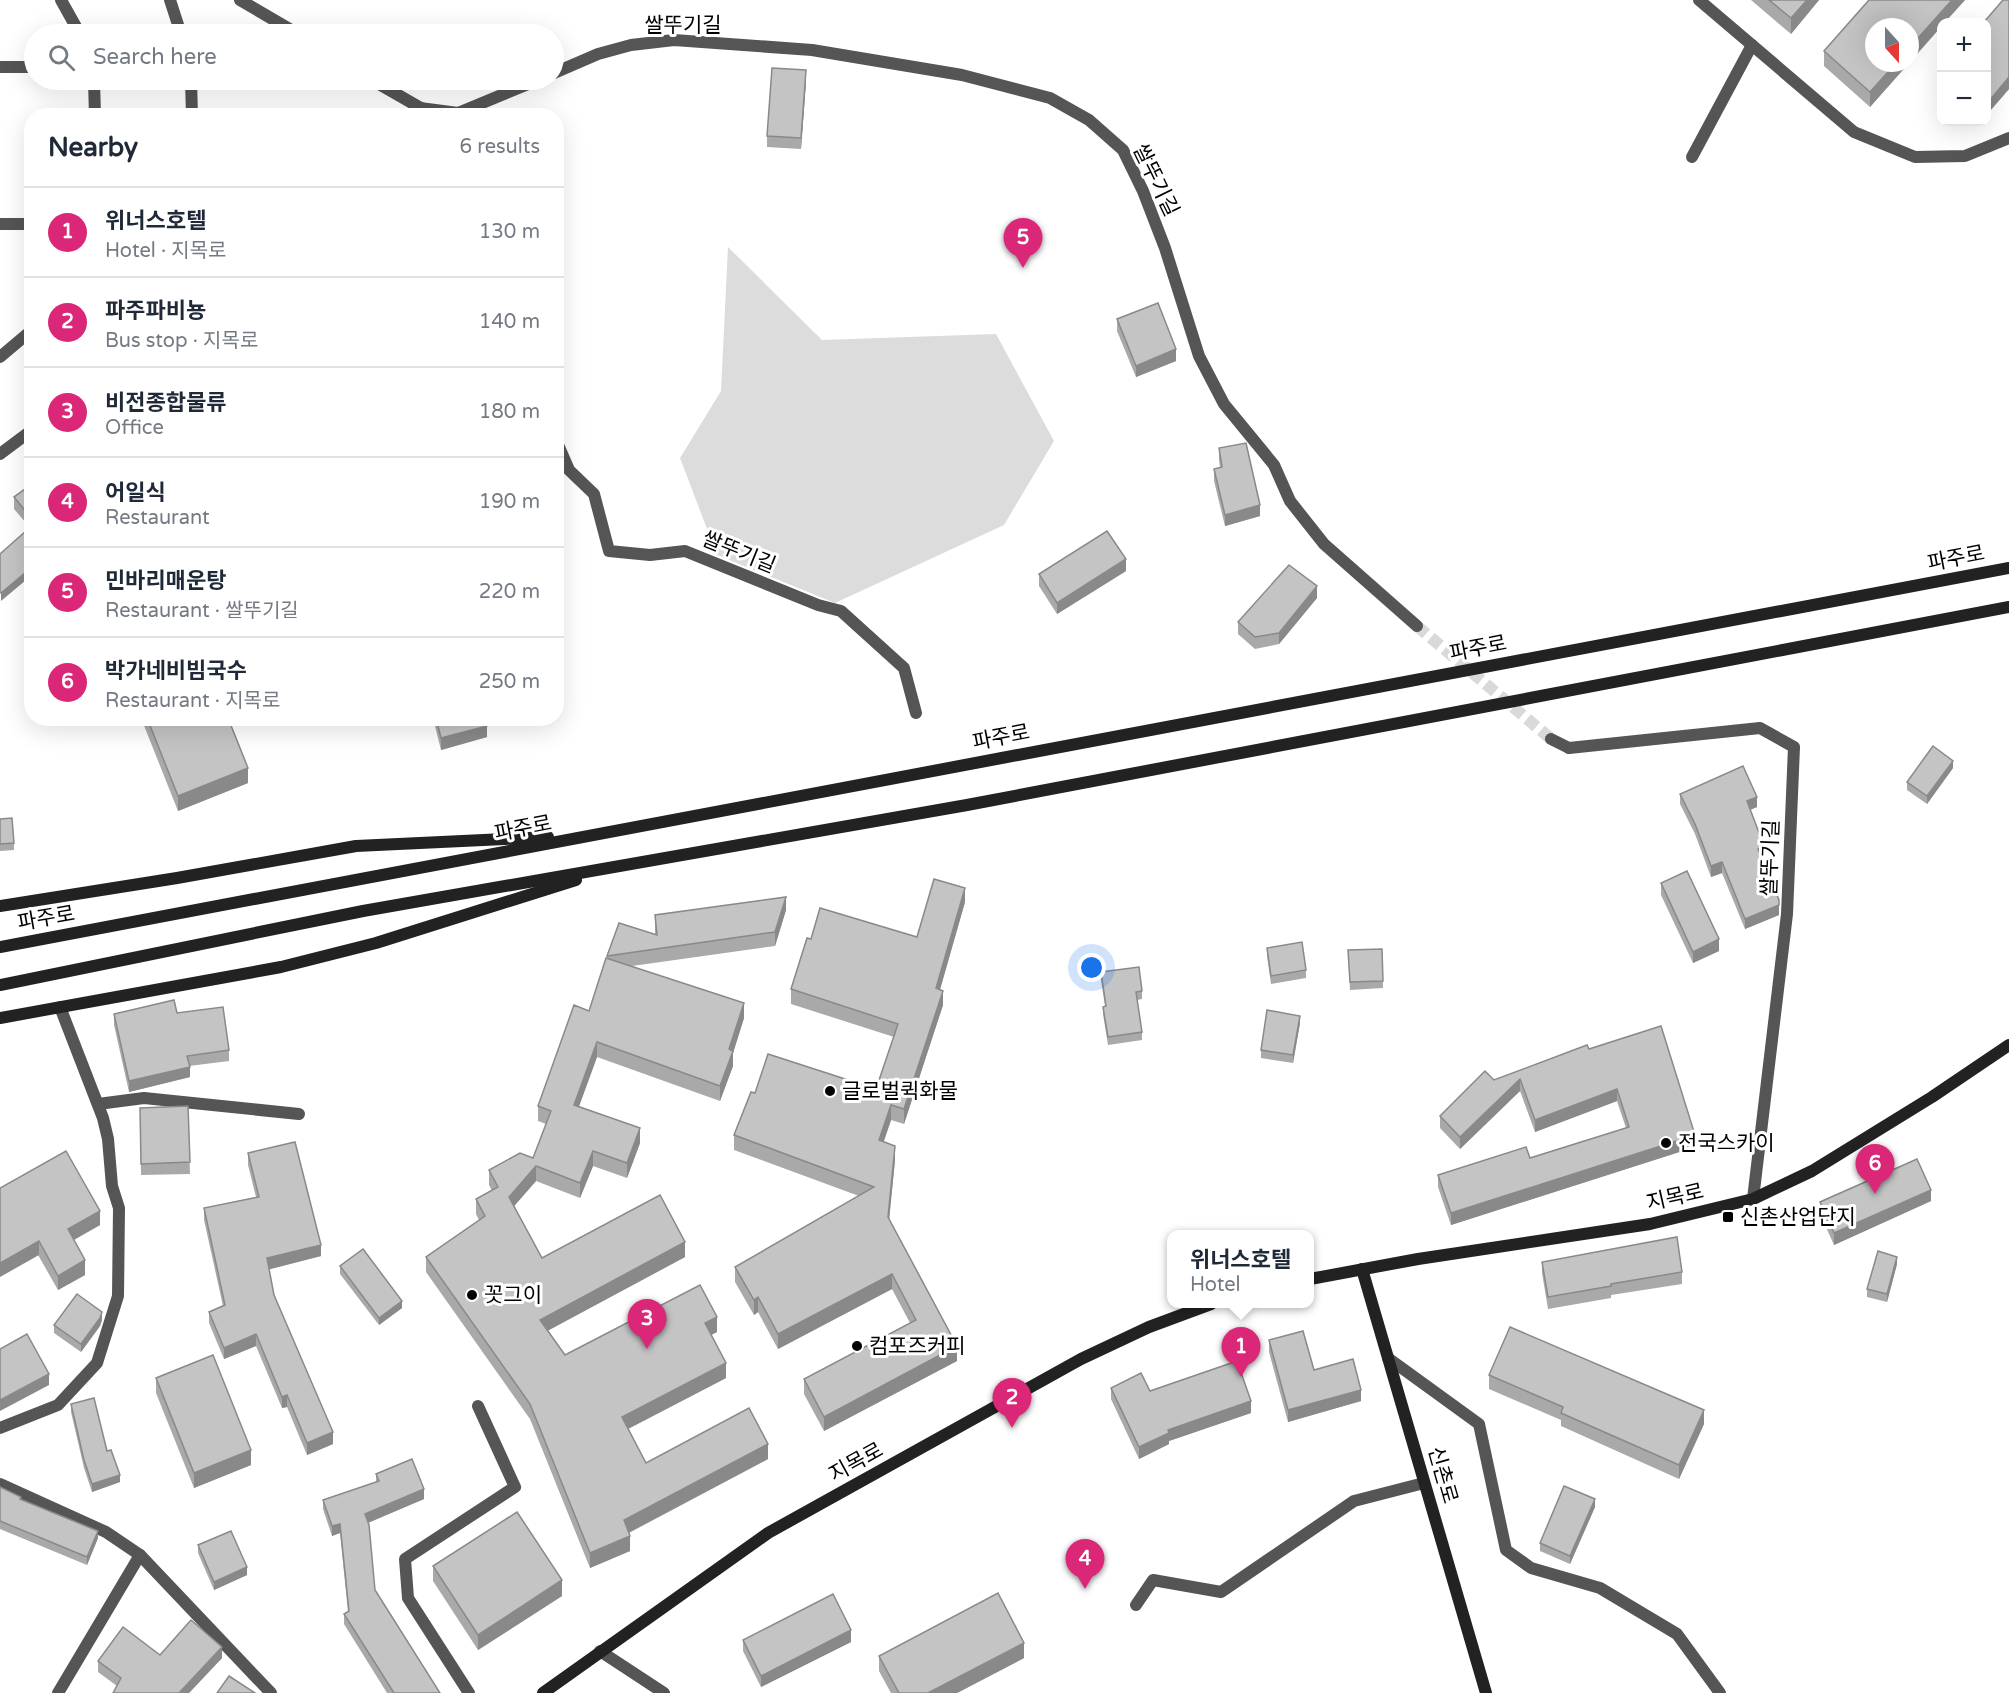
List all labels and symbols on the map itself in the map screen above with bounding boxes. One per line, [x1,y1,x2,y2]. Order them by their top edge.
street label: 쌀뚜기길 [644,13,722,38]
north arrow [1865,18,1919,72]
street label: 쌀뚜기길 [1127,140,1184,220]
pin: 5 [1004,218,1042,268]
street label: 쌀뚜기길 [698,526,779,579]
street label: 파주로 [1925,541,1987,576]
street label: 파주로 [1447,631,1509,666]
street label: 파주로 [970,720,1032,755]
street label: 파주로 [492,811,554,846]
street label: 쌀뚜기길 [1757,819,1784,897]
street label: 파주로 [15,901,77,936]
your location [1077,953,1106,982]
place label: 글로벌퀵화물 [842,1079,958,1104]
marker: 글로벌퀵화물 [823,1084,837,1098]
place label: 전국스카이 [1678,1131,1775,1156]
marker: 전국스카이 [1659,1136,1673,1150]
pin: 6 [1856,1144,1894,1194]
street label: 지목로 [1644,1179,1706,1216]
place label: 신촌산업단지 [1740,1205,1856,1230]
marker: 신촌산업단지 [1721,1210,1735,1224]
place label: 꼿그이 [484,1283,542,1308]
marker: 꼿그이 [465,1288,479,1302]
pin: 3 [628,1300,666,1349]
pin: 1 [1222,1328,1260,1377]
place label: 컴포즈커피 [869,1334,966,1359]
marker: 컴포즈커피 [850,1339,864,1353]
pin: 2 [992,1378,1032,1428]
street label: 지목로 [825,1437,888,1487]
street label: 신촌로 [1423,1444,1463,1506]
pin: 4 [1066,1540,1104,1589]

